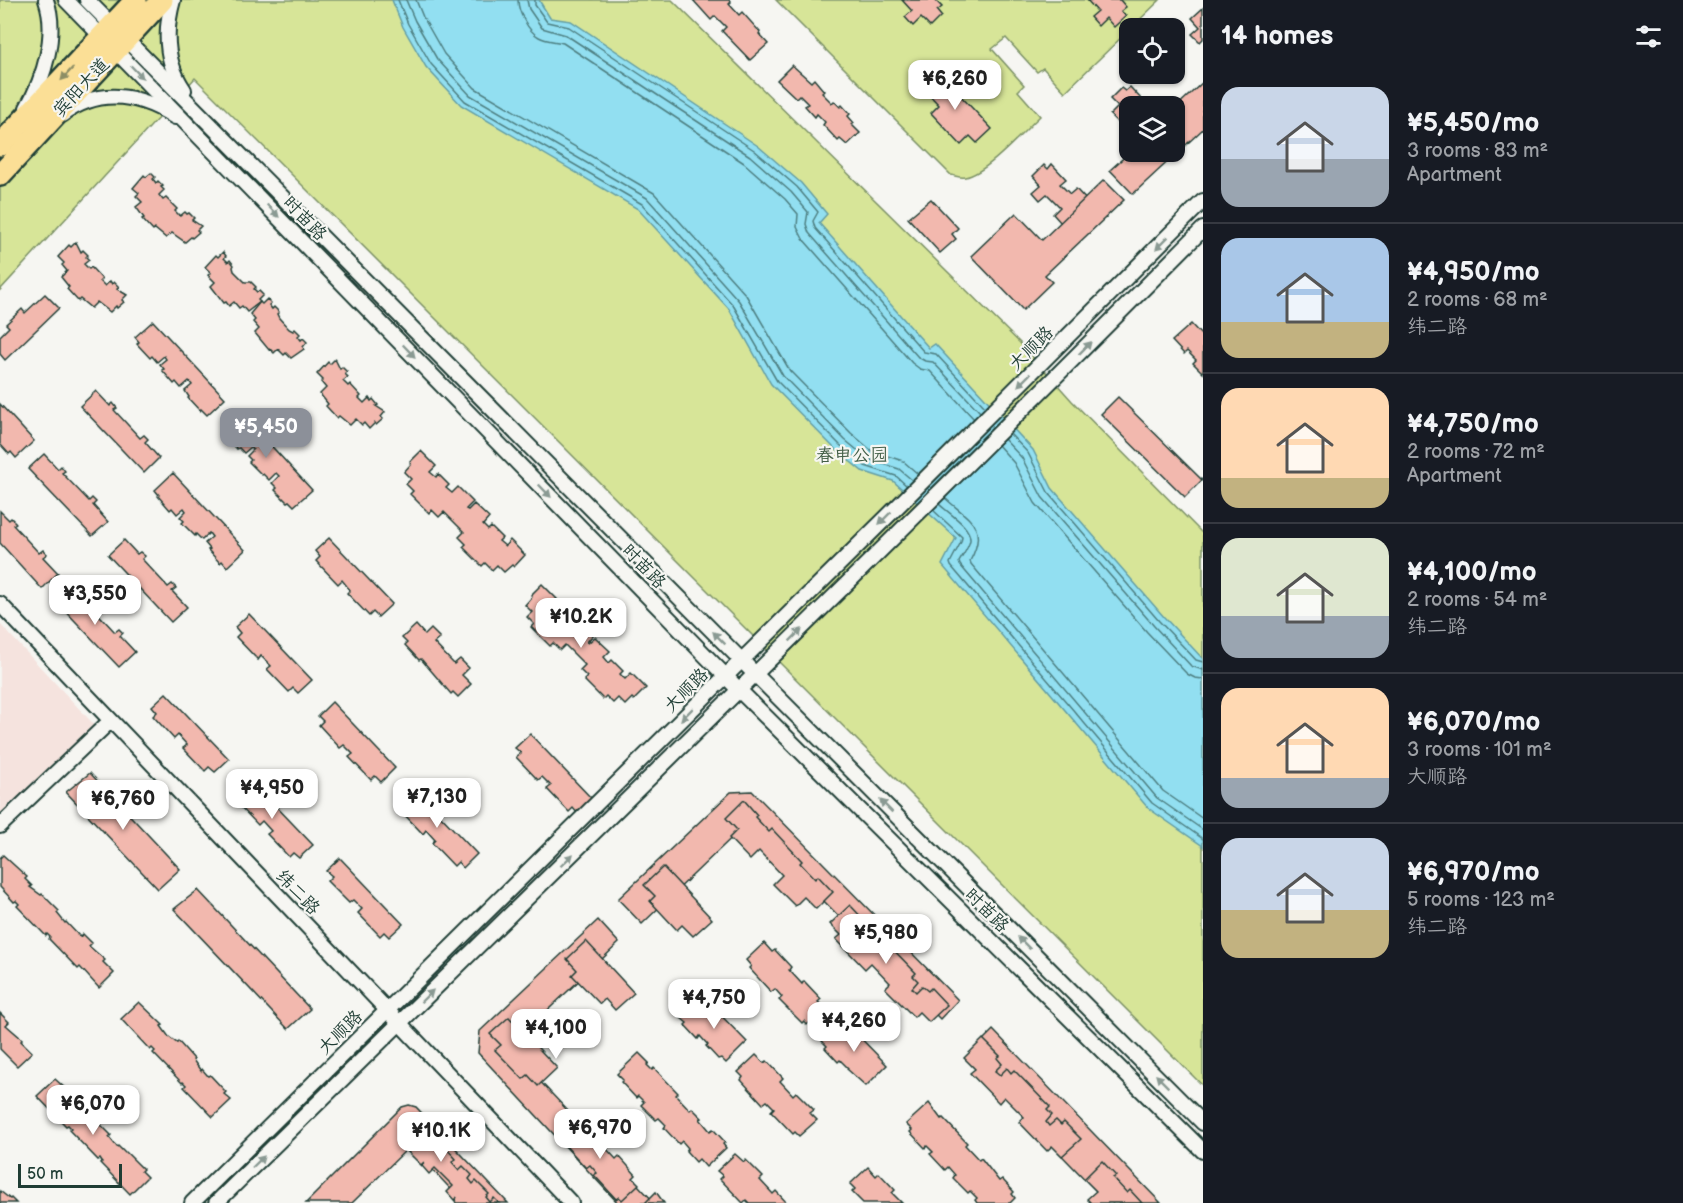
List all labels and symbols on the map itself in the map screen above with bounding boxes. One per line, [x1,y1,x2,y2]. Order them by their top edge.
street label: 宾阳大道 [49,54,114,121]
pin: ¥6,260 [906,60,1004,111]
one-way arrow [129,64,143,78]
one-way arrow [60,66,74,81]
street label: 时苗路 [278,192,331,245]
one-way arrow [266,204,280,219]
one-way arrow [1155,235,1169,249]
street label: 大顺路 [1005,322,1058,375]
one-way arrow [1077,342,1091,356]
one-way arrow [402,343,416,358]
one-way arrow [1017,373,1031,387]
pin: ¥5,450 [217,408,315,459]
park label: 春申公园 [816,445,888,466]
one-way arrow [538,483,552,498]
one-way arrow [878,511,893,525]
street label: 时苗路 [617,540,670,593]
pin: ¥3,550 [46,575,144,626]
pin: ¥10.2K [532,598,630,649]
one-way arrow [788,629,802,643]
one-way arrow [712,631,726,645]
street label: 大顺路 [660,664,713,717]
one-way arrow [680,707,694,721]
pin: ¥4,950 [223,769,321,820]
pin: ¥7,130 [388,778,486,829]
pin: ¥6,760 [74,780,172,831]
one-way arrow [879,798,893,813]
one-way arrow [559,853,574,867]
street label: 纬二路 [271,866,324,919]
street label: 时苗路 [960,884,1013,937]
pin: ¥5,980 [837,914,935,965]
one-way arrow [1017,937,1031,951]
pin: ¥4,750 [665,979,763,1030]
one-way arrow [420,990,434,1004]
pin: ¥4,260 [805,1002,903,1053]
street label: 大顺路 [314,1006,367,1059]
pin: ¥4,100 [507,1009,605,1060]
one-way arrow [1155,1075,1169,1089]
pin: ¥6,070 [44,1085,142,1136]
pin: ¥6,970 [551,1109,649,1160]
pin: ¥10.1K [392,1112,490,1163]
one-way arrow [250,1155,265,1169]
scale bar [18,1161,122,1188]

